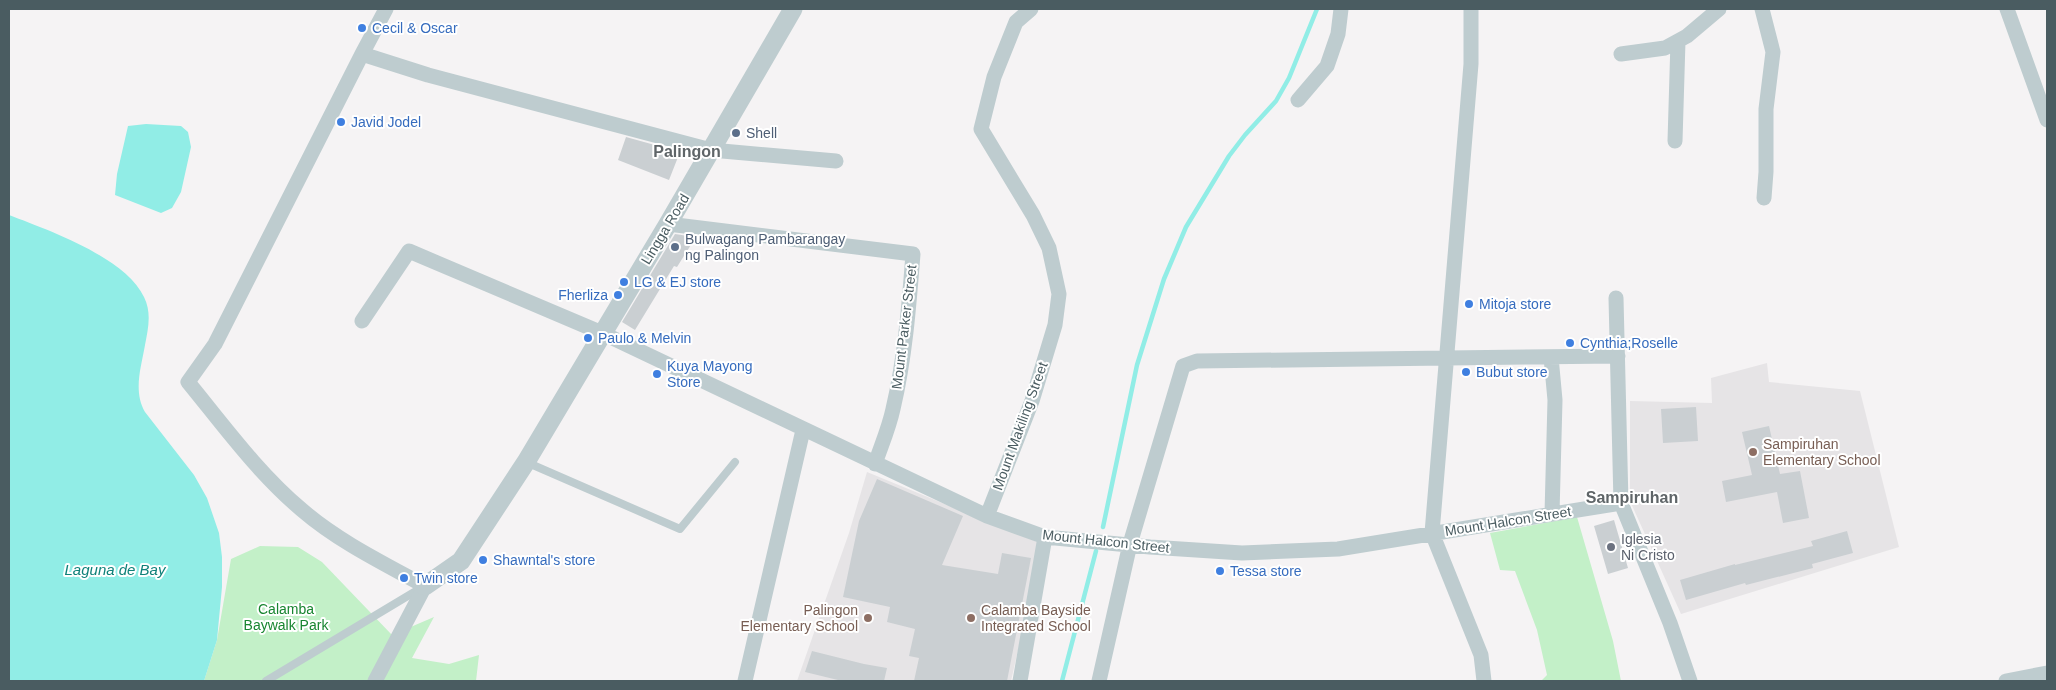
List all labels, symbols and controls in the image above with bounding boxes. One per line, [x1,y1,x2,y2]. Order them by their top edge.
place label: Cecil & Oscar [372,20,458,36]
marker: Cecil & Oscar [356,22,368,34]
place label: Javid Jodel [351,114,421,130]
marker: Javid Jodel [335,116,347,128]
place label: Shell [746,125,777,141]
marker: Shell [730,127,742,139]
district label: Palingon [653,143,721,160]
street label: Lingga Road [638,191,692,267]
place label: Bulwagang Pambarangay ng Palingon [685,231,845,263]
marker: Bulwagang Pambarangay ng Palingon [669,241,681,253]
street label: Mount Parker Street [888,264,920,390]
place label: LG & EJ store [634,274,721,290]
marker: LG & EJ store [618,276,630,288]
place label: Fherliza [558,287,608,303]
marker: Fherliza [612,289,624,301]
place label: Mitoja store [1479,296,1552,312]
marker: Mitoja store [1463,298,1475,310]
place label: Paulo & Melvin [598,330,691,346]
marker: Paulo & Melvin [582,332,594,344]
place label: Cynthia;Roselle [1580,335,1678,351]
marker: Cynthia;Roselle [1564,337,1576,349]
place label: Kuya Mayong Store [667,358,753,390]
street label: Mount Makiling Street [989,360,1051,492]
place label: Bubut store [1476,364,1548,380]
marker: Bubut store [1460,366,1472,378]
marker: Kuya Mayong Store [651,368,663,380]
place label: Sampiruhan Elementary School [1763,436,1881,468]
marker: Sampiruhan Elementary School [1747,446,1759,458]
district label: Sampiruhan [1586,489,1678,506]
street label: Mount Halcon Street [1444,503,1572,539]
street label: Mount Halcon Street [1042,526,1170,556]
place label: Iglesia Ni Cristo [1621,531,1675,563]
marker: Iglesia Ni Cristo [1605,541,1617,553]
place label: Shawntal's store [493,552,595,568]
marker: Shawntal's store [477,554,489,566]
water label: Laguna de Bay [65,561,167,578]
place label: Tessa store [1230,563,1302,579]
marker: Tessa store [1214,565,1226,577]
place label: Twin store [414,570,478,586]
marker: Twin store [398,572,410,584]
park label: Calamba Baywalk Park [244,601,329,633]
place label: Palingon Elementary School [740,602,858,634]
place label: Calamba Bayside Integrated School [981,602,1091,634]
marker: Palingon Elementary School [862,612,874,624]
marker: Calamba Bayside Integrated School [965,612,977,624]

